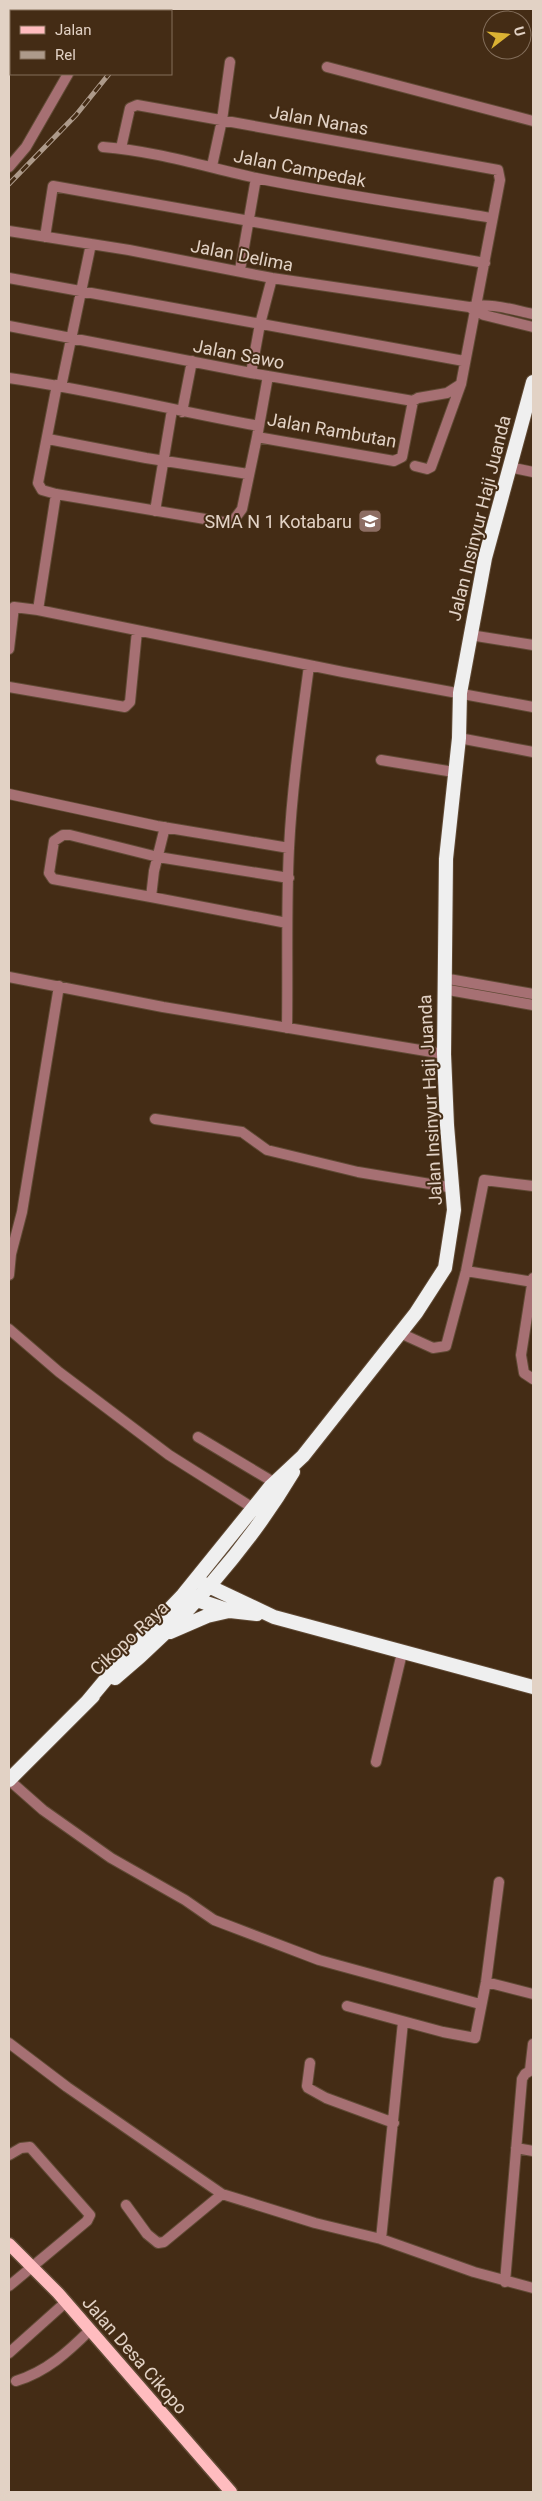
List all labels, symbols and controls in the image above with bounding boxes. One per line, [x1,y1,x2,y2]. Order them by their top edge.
legend [10,10,172,75]
north arrow [482,10,532,60]
text: Jalan [55,21,92,39]
text: U [511,25,528,38]
text: Rel [55,46,76,64]
street label: Jalan Nanas [268,101,370,139]
street label: Jalan Campedak [232,145,369,191]
street label: Jalan Delima [189,235,295,275]
street label: Jalan Sawo [192,335,286,373]
street label: Jalan Rambutan [266,408,398,452]
street label: Jalan Insinyur Haji Juanda [443,413,515,623]
school or university icon: SMA N 1 Kotabaru [357,508,383,534]
place label: SMA N 1 Kotabaru [204,511,352,532]
street label: Jalan Insinyur Haji Juanda [414,994,446,1206]
street label: Cikopo Raya [86,1596,172,1680]
street label: Jalan Desa Cikopo [78,2292,192,2418]

